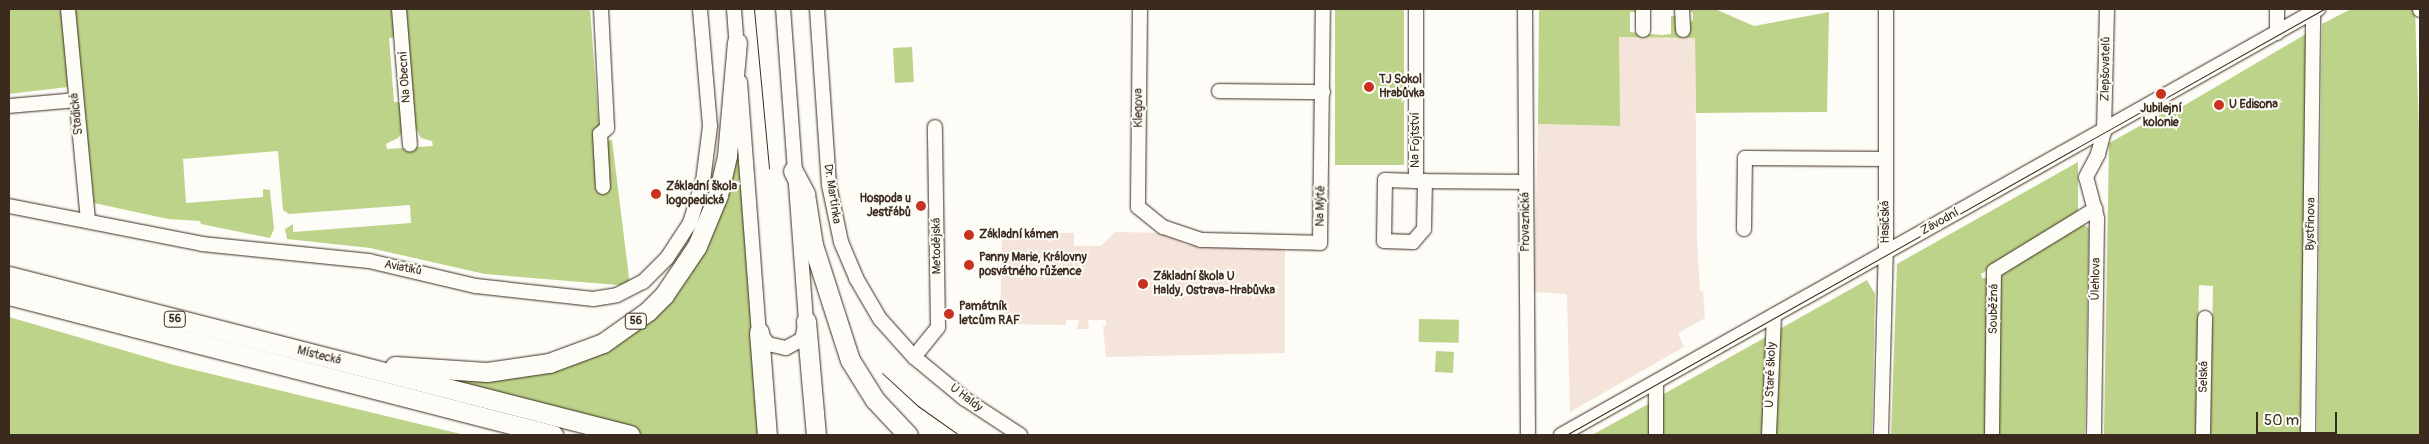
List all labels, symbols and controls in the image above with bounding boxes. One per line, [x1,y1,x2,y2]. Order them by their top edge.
street label: Zlepšovatelů [2098,36,2114,102]
street label: Na Obecní [396,51,414,103]
place label: TJ Sokol Hrabůvka [1379,73,1425,101]
marker: TJ Sokol Hrabůvka [1363,81,1375,93]
street label: Klegova [1132,88,1146,128]
marker: Jubilejní kolonie [2155,88,2167,100]
street label: Stadická [68,92,86,136]
place label: U Edisona [2229,98,2278,112]
marker: U Edisona [2213,99,2225,111]
place label: Jubilejní kolonie [2140,102,2182,130]
street label: Na Fojtství [1409,112,1423,168]
street label: Dr. Martínka [820,163,844,225]
place label: Základní škola logopedická [666,180,737,208]
street label: Na Mýtě [1313,185,1329,227]
marker: Základní škola logopedická [650,188,662,200]
place label: Hospoda u Jestřábů [859,192,911,220]
street label: Provaznická [1519,192,1533,252]
street label: Bystřinova [2303,197,2319,251]
marker: Hospoda u Jestřábů [915,200,927,212]
street label: Hasičská [1879,201,1893,243]
street label: Závodní [1918,206,1962,238]
street label: Metodějská [929,217,945,275]
place label: Základní kámen [979,228,1059,242]
marker: Základní kámen [963,229,975,241]
place label: Panny Marie, Královny posvátného růžence [979,251,1087,279]
street label: Aviatiků [383,257,423,279]
street label: Úlehlova [2088,258,2104,300]
marker: Panny Marie, Královny posvátného růžence [963,259,975,271]
place label: Základní škola U Haldy, Ostrava-Hrabůvka [1153,270,1275,298]
marker: Základní škola U Haldy, Ostrava-Hrabůvka [1137,278,1149,290]
street label: Souběžná [1986,284,2002,334]
place label: Památník letcům RAF [959,300,1020,328]
marker: Památník letcům RAF [943,308,955,320]
road number: 56 [164,310,186,328]
road number: 56 [625,312,647,330]
street label: U Staré školy [1763,342,1779,408]
street label: Místecká [296,344,342,368]
street label: Selská [2197,361,2211,393]
street label: U Haldy [947,381,985,415]
scale bar [2259,402,2340,434]
text: 50 m [2264,411,2299,430]

